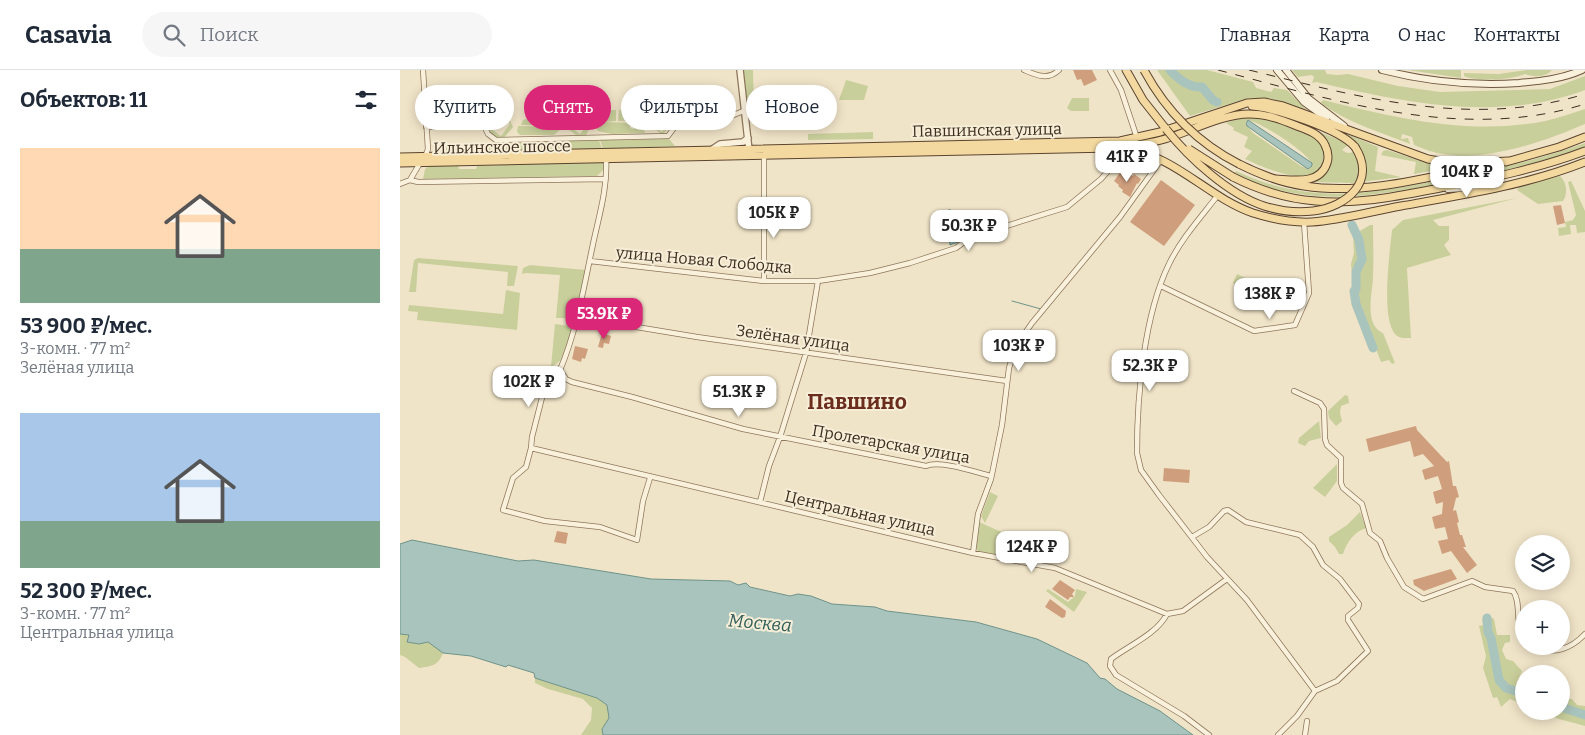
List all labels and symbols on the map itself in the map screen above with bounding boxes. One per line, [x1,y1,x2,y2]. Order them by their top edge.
street label: Павшинская улица [912,119,1062,141]
street label: Ильинское шоссе [433,136,571,158]
pin: 41K ₽ [1092,140,1162,183]
pin: 104K ₽ [1426,156,1508,198]
pin: 105K ₽ [733,196,815,239]
pin: 50.3K ₽ [923,210,1015,252]
street label: улица Новая Слободка [614,243,793,277]
pin: 138K ₽ [1229,278,1311,320]
pin: 53.9K ₽ [558,298,650,340]
street label: Зелёная улица [735,321,851,355]
pin: 103K ₽ [978,330,1060,372]
pin: 52.3K ₽ [1104,350,1196,392]
pin: 102K ₽ [488,366,570,408]
pin: 51.3K ₽ [693,376,785,418]
district label: Павшино [807,389,907,415]
street label: Пролетарская улица [811,421,972,467]
street label: Центральная улица [783,486,937,540]
pin: 124K ₽ [991,530,1073,573]
water label: Москва [727,609,793,637]

